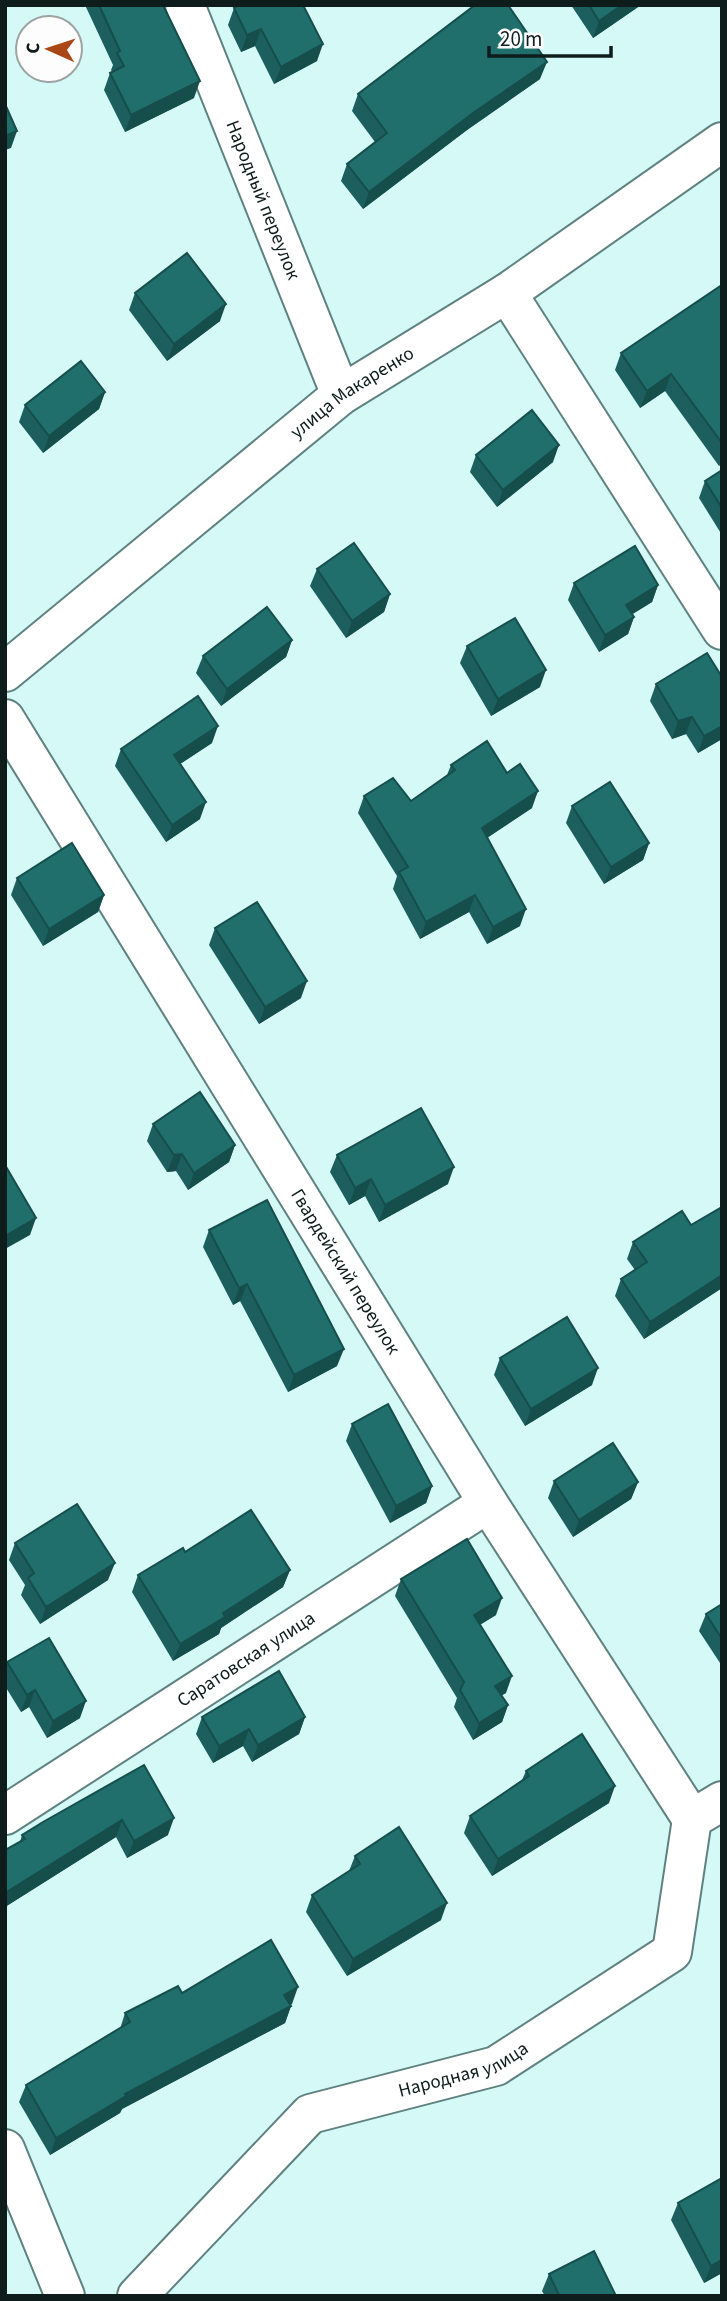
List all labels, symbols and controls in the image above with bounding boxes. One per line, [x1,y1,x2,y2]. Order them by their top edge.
north arrow [14,14,84,84]
scale bar [489,14,612,58]
text: 20 m [500,24,542,54]
text: С [20,42,47,54]
street label: Народный переулок [219,116,307,284]
street label: улица Макаренко [284,340,419,445]
street label: Гвардейский переулок [284,1183,407,1360]
street label: Саратовская улица [172,1605,320,1714]
street label: Народная улица [395,2035,534,2104]

